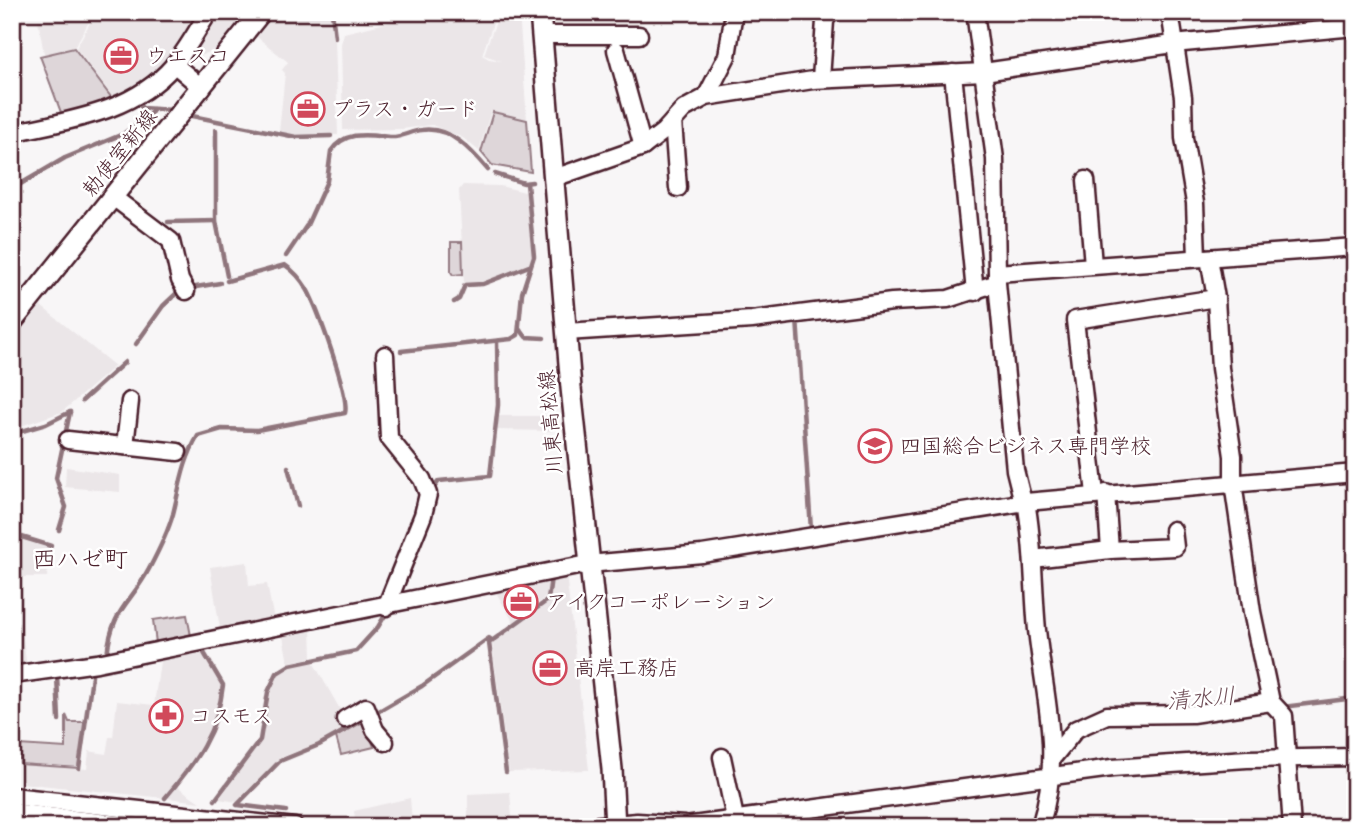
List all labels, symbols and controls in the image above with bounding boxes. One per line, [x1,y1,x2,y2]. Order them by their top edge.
office icon: ウエスコ [102,37,140,75]
place label: ウエスコ [146,44,230,69]
office icon: プラス・ガード [289,90,327,128]
place label: プラス・ガード [332,97,478,122]
street label: 勅使室新線 [77,104,163,202]
street label: 川東高松線 [534,369,568,475]
school or university icon: 四国総合ビジネス専門学校 [856,427,894,465]
place label: 四国総合ビジネス専門学校 [900,434,1151,459]
district label: 西ハゼ町 [32,545,128,574]
office icon: アイクコーポレーション [502,583,540,621]
place label: アイクコーポレーション [546,590,775,615]
office icon: 高岸工務店 [531,649,569,687]
place label: 高岸工務店 [574,656,679,681]
water label: 清水川 [1165,682,1237,716]
pharmacy icon: コスモス [147,697,185,735]
place label: コスモス [190,704,273,729]

